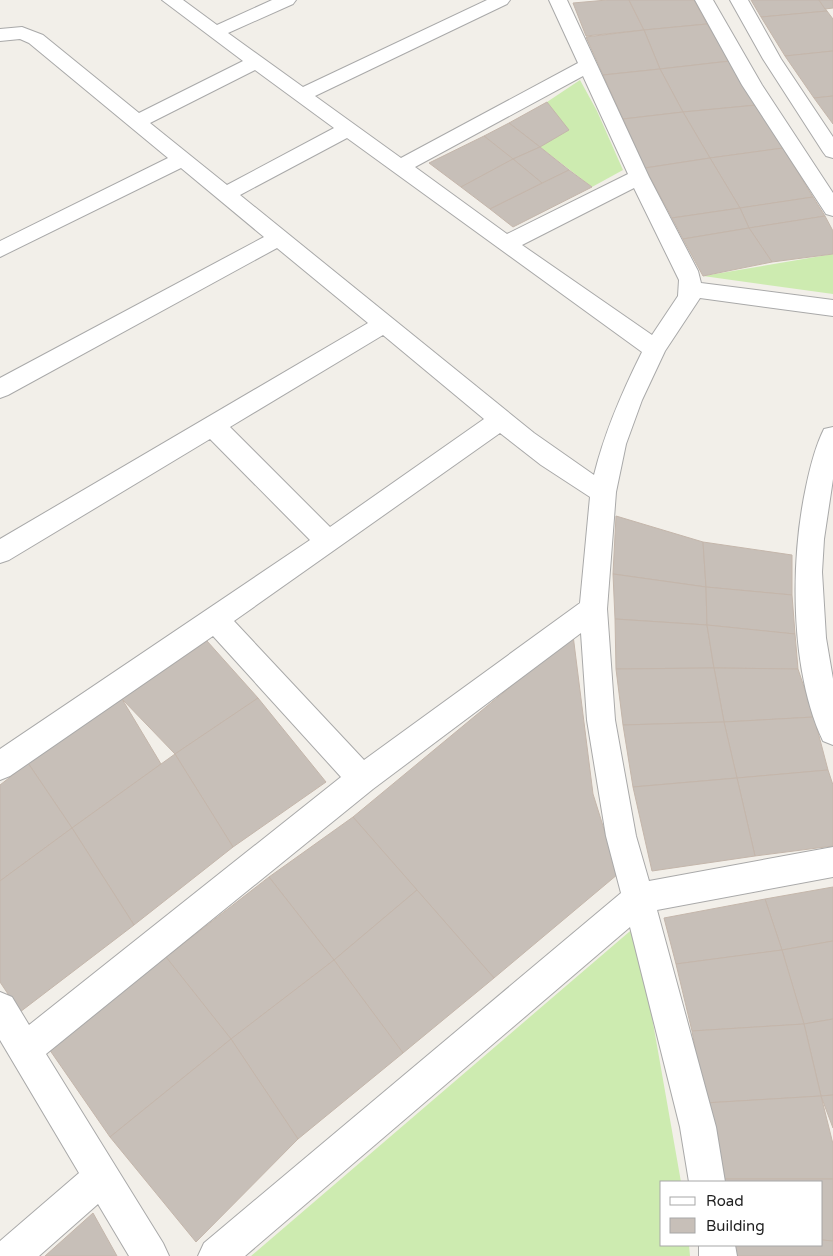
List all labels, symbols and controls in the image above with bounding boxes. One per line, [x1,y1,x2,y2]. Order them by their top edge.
legend [660,1181,823,1246]
text: Road [706,1192,744,1210]
text: Building [706,1217,765,1235]

